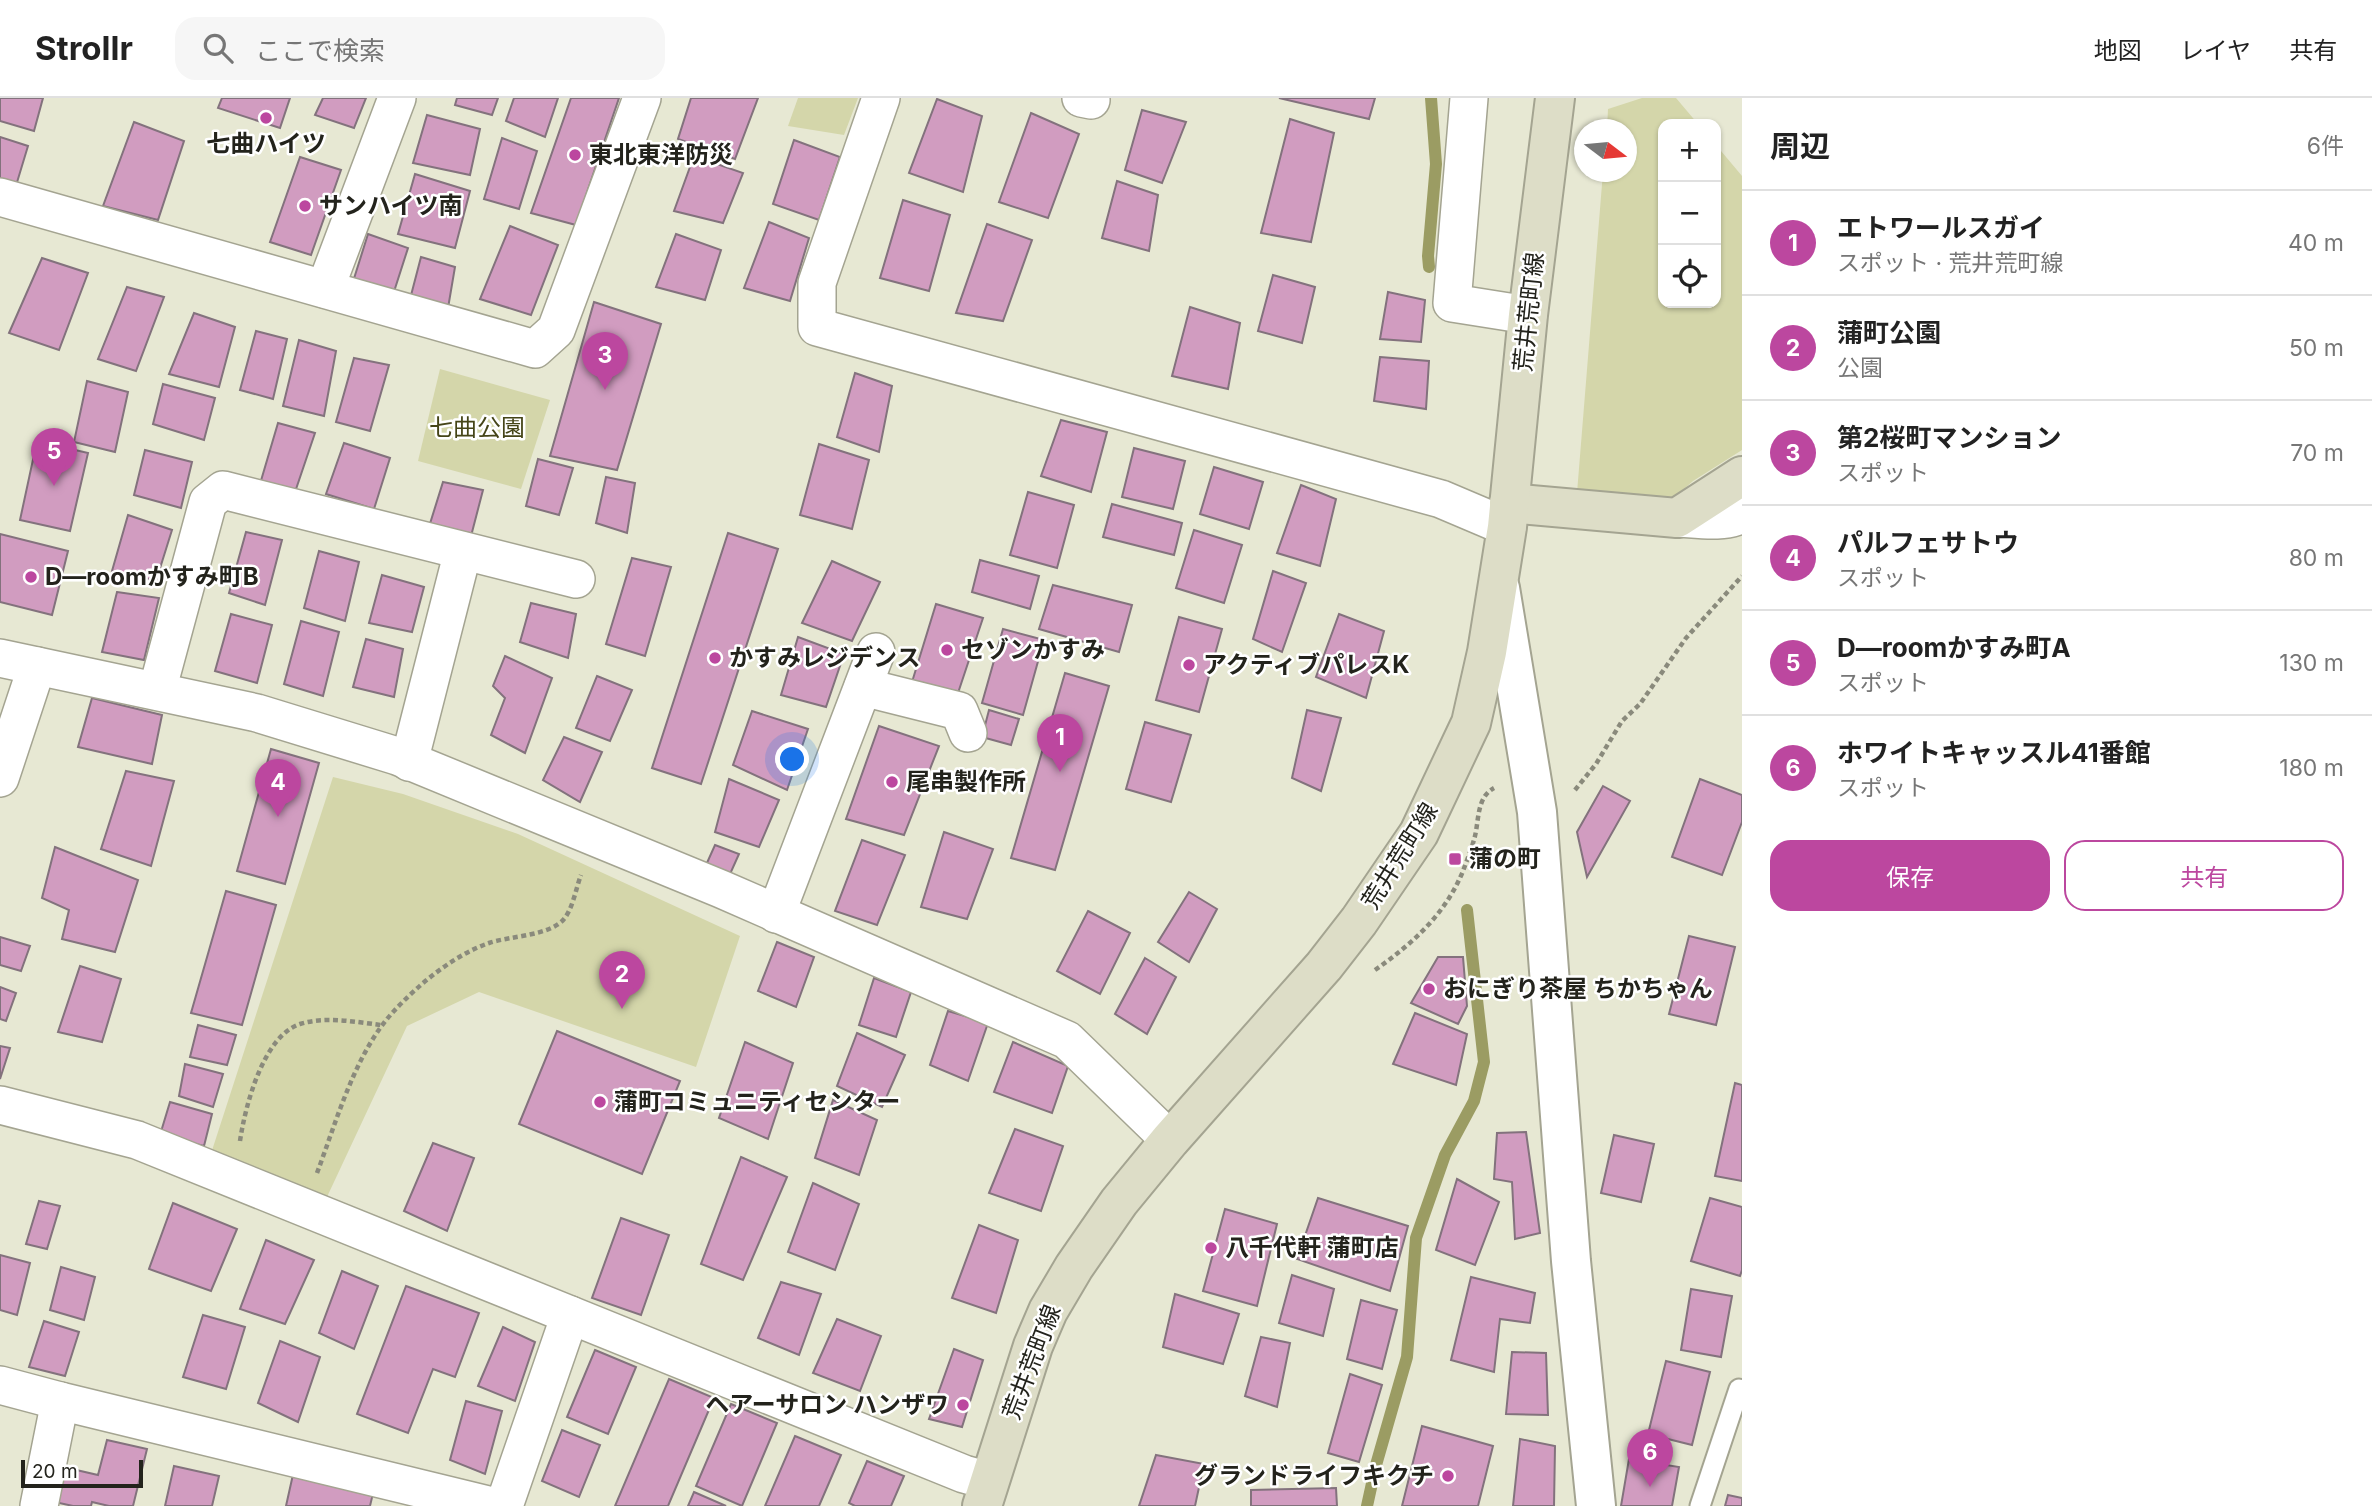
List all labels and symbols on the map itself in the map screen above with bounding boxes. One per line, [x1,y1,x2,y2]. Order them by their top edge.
marker: 七曲ハイツ [258,110,274,126]
north arrow [1574,119,1637,182]
place label: 七曲ハイツ [206,129,326,158]
place label: 東北東洋防災 [589,140,733,169]
marker: 東北東洋防災 [567,147,583,163]
place label: サンハイツ南 [319,191,463,220]
marker: サンハイツ南 [297,198,313,214]
street label: 荒井荒町線 [1508,251,1549,373]
pin: 3 [582,332,628,390]
park label: 七曲公園 [429,413,525,442]
pin: 5 [31,428,77,486]
place label: D―roomかすみ町B [45,562,259,591]
marker: D―roomかすみ町B [23,569,39,585]
place label: セゾンかすみ [961,635,1105,664]
marker: セゾンかすみ [939,642,955,658]
place label: かすみレジデンス [729,643,921,672]
marker: かすみレジデンス [707,650,723,666]
place label: アクティブパレスK [1203,650,1410,679]
marker: アクティブパレスK [1181,657,1197,673]
pin: 1 [1037,714,1083,772]
your location [775,742,809,776]
pin: 4 [255,759,301,817]
place label: 尾串製作所 [906,767,1026,796]
marker: 尾串製作所 [884,774,900,790]
street label: 荒井荒町線 [1355,797,1444,914]
place label: 蒲の町 [1469,844,1541,873]
marker: 蒲の町 [1447,851,1463,867]
pin: 2 [599,951,645,1009]
place label: おにぎり茶屋 ちかちゃん [1443,974,1713,1003]
marker: おにぎり茶屋 ちかちゃん [1421,981,1437,997]
place label: 蒲町コミュニティセンター [614,1087,901,1116]
marker: 蒲町コミュニティセンター [592,1094,608,1110]
place label: 八千代軒 蒲町店 [1225,1233,1399,1262]
marker: 八千代軒 蒲町店 [1203,1240,1219,1256]
street label: 荒井荒町線 [996,1301,1067,1423]
place label: ヘアーサロン ハンザワ [705,1390,949,1419]
marker: ヘアーサロン ハンザワ [955,1397,971,1413]
pin: 6 [1627,1429,1673,1487]
scale bar [21,1457,144,1489]
place label: グランドライフキクチ [1194,1461,1434,1490]
marker: グランドライフキクチ [1440,1468,1456,1484]

